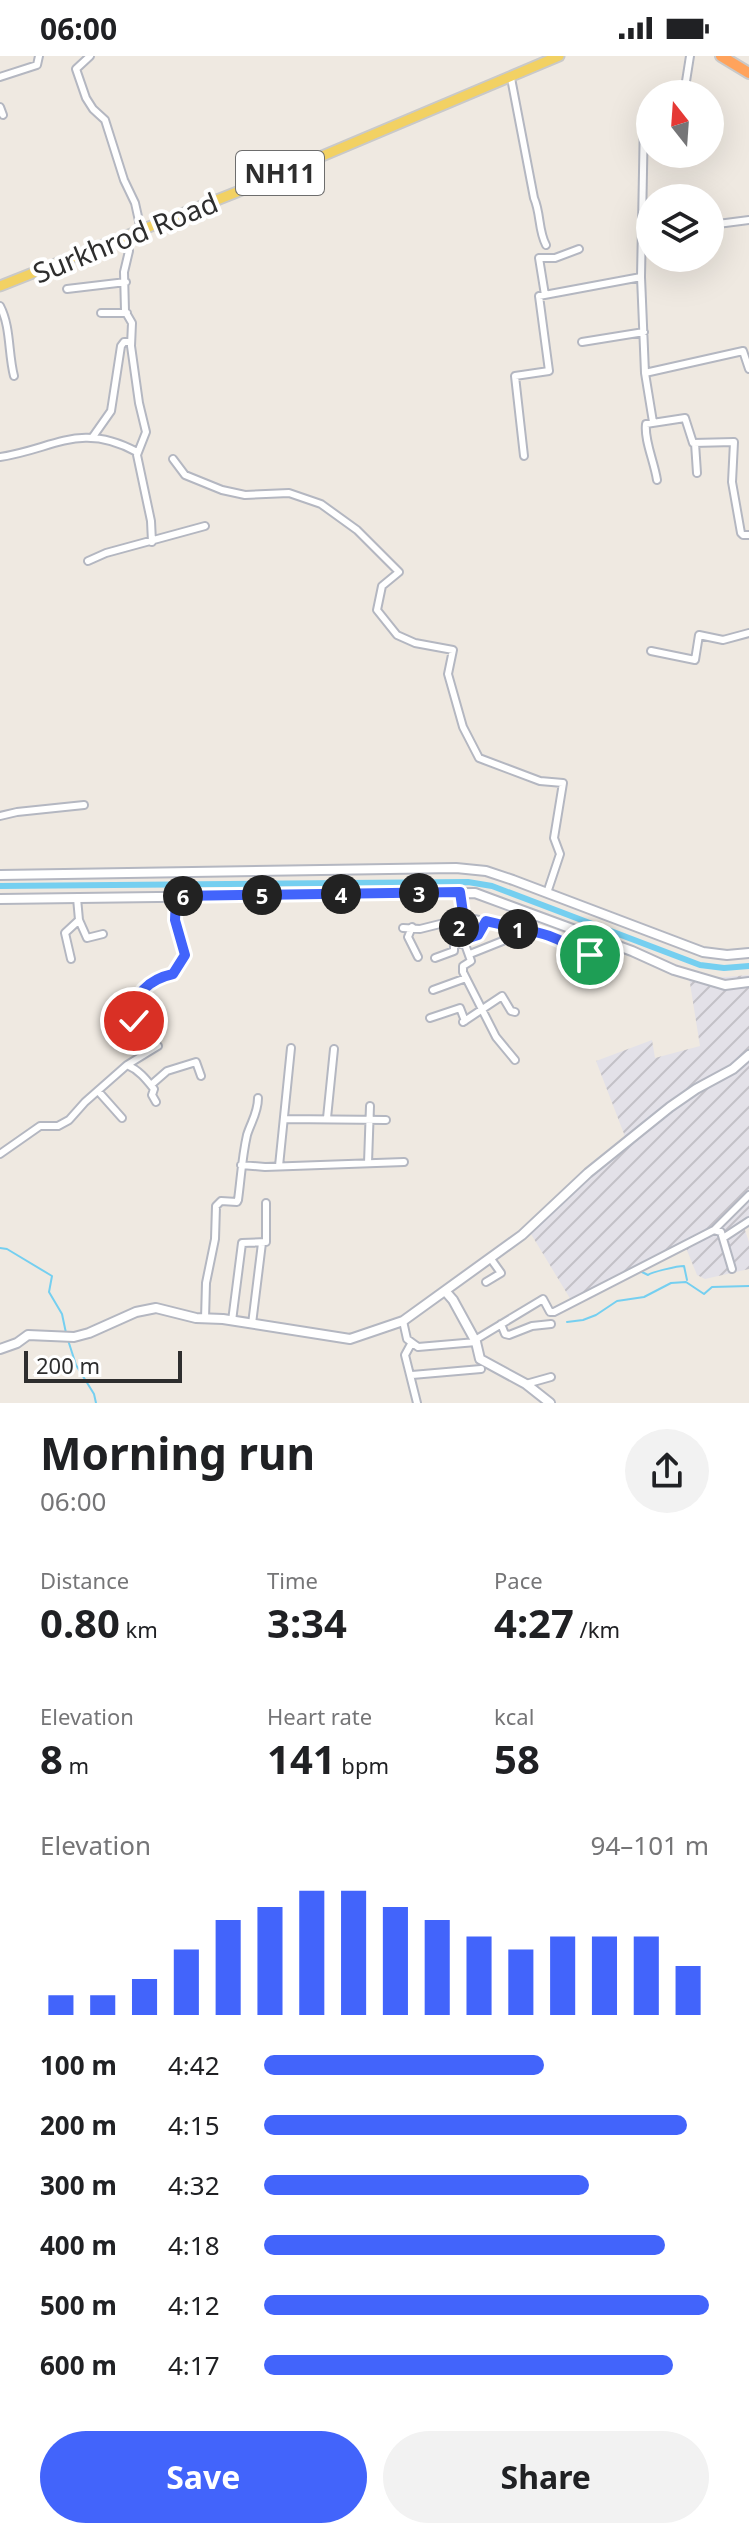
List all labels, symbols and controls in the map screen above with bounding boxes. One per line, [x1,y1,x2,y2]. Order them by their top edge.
text: 06:00 [40,8,117,49]
north arrow [636,80,724,168]
map controls [636,80,724,272]
road number: NH11 [236,151,324,195]
street label: Surkhrod Road [27,183,223,291]
button: layers [636,184,724,272]
pin: 3 [399,873,439,913]
pin: 4 [321,874,361,914]
pin: 5 [242,875,282,915]
pin: 6 [163,876,203,916]
text: 3 [413,878,425,908]
text: 4 [335,879,347,909]
text: 5 [256,880,268,910]
text: 6 [177,881,189,911]
pin: 2 [439,907,479,947]
pin: 1 [498,909,538,949]
text: 2 [453,912,465,942]
text: 1 [512,914,524,944]
pin [556,921,624,989]
icon: arrive [568,933,612,977]
pin [100,987,168,1055]
icon: check [112,999,156,1043]
scale bar [24,1347,182,1383]
text: 200 m [36,1350,100,1380]
text: Morning run [40,1423,315,1483]
button: share [625,1429,709,1513]
text: 06:00 [40,1483,106,1519]
text: Distance [40,1565,129,1595]
text: Time [267,1565,318,1595]
text: Pace [494,1565,543,1595]
text: 0.80 [40,1595,120,1650]
text: 3:34 [267,1595,347,1650]
text: 4:27 [494,1595,574,1650]
text: km [120,1614,158,1644]
text: /km [574,1614,620,1644]
text: Elevation [40,1701,134,1731]
text: Heart rate [267,1701,372,1731]
text: kcal [494,1701,534,1731]
text: 8 [40,1731,63,1786]
text: 141 [267,1731,336,1786]
text: 58 [494,1731,540,1786]
text: m [63,1750,89,1780]
text: bpm [336,1750,389,1780]
text: Elevation [40,1827,151,1863]
text: 94–101 m [591,1827,709,1863]
text: 100 m [40,2047,117,2083]
text: 4:42 [168,2047,220,2083]
text: 200 m [40,2107,117,2143]
text: 4:15 [168,2107,220,2143]
text: 300 m [40,2167,117,2203]
text: 4:32 [168,2167,220,2203]
text: 400 m [40,2227,117,2263]
text: 4:18 [168,2227,220,2263]
text: 500 m [40,2287,117,2323]
text: 4:12 [168,2287,220,2323]
text: 600 m [40,2347,117,2383]
text: 4:17 [168,2347,220,2383]
button: Save [40,2431,367,2523]
button: Share [383,2431,709,2523]

